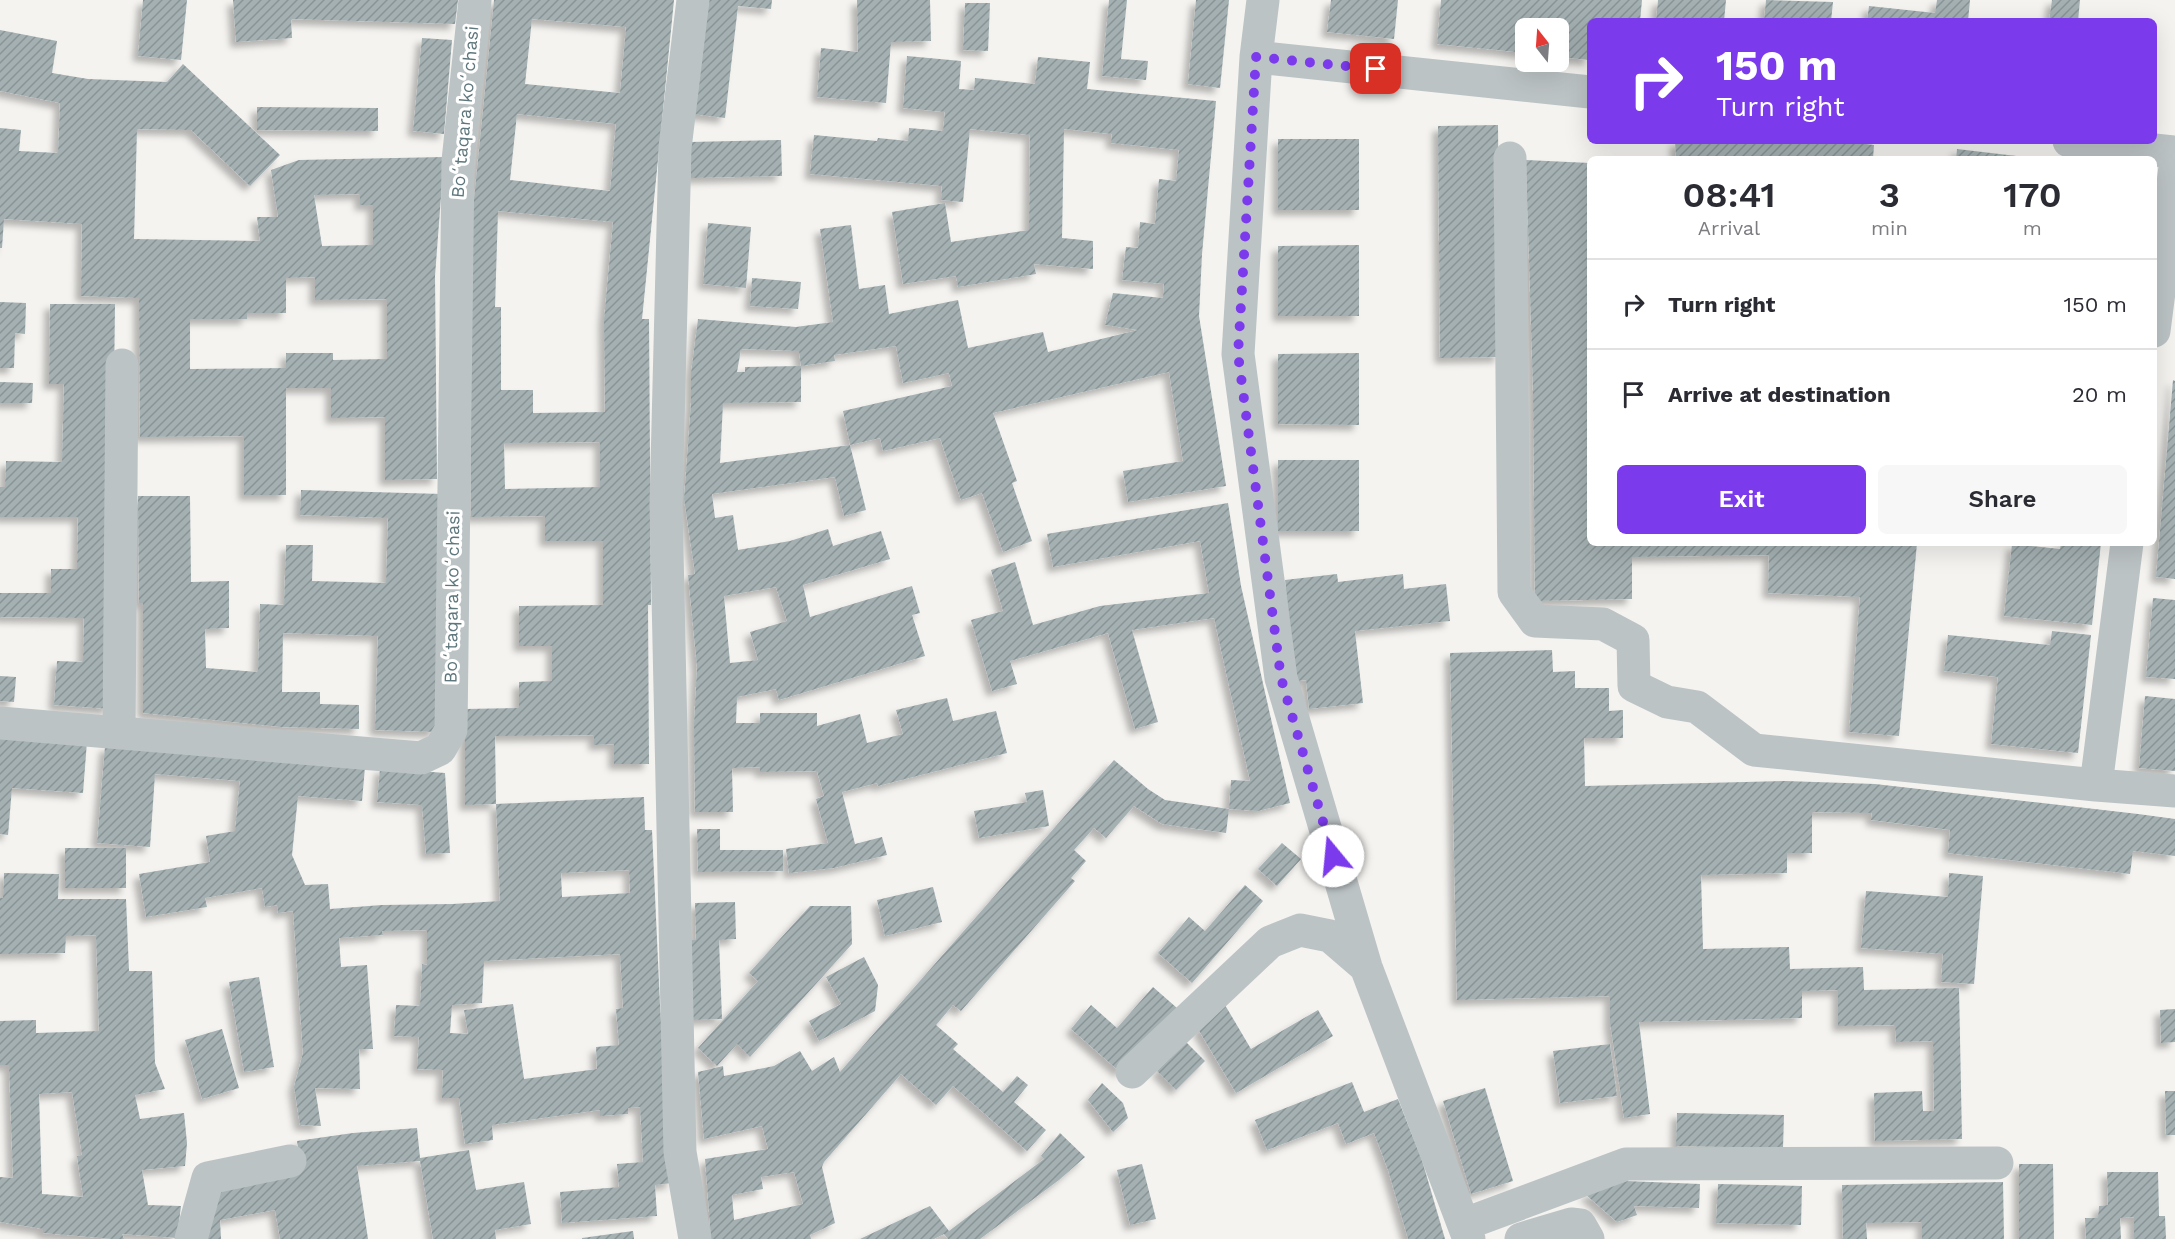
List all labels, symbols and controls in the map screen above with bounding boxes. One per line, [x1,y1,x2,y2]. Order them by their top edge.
north arrow [1515,18,1569,72]
map controls [1515,18,1569,72]
street label: Boʻtaqara koʻchasi [447,25,482,199]
text: 150 m [1716,41,1837,90]
icon: right [1617,42,1695,120]
pin [1350,43,1401,94]
icon: arrive [1359,52,1392,85]
text: Turn right [1716,91,1845,123]
text: 08:41 [1682,174,1776,216]
text: 3 [1879,174,1900,216]
text: 170 [2003,174,2062,216]
text: Arrival [1698,216,1760,240]
text: min [1871,216,1908,240]
text: m [2023,216,2042,240]
icon: right [1617,288,1650,321]
text: Turn right [1668,292,1775,317]
text: 150 m [2063,292,2127,317]
icon: arrive [1617,378,1650,411]
text: Arrive at destination [1668,382,1891,407]
text: 20 m [2072,382,2127,407]
button: Exit [1617,465,1866,534]
button: Share [1878,465,2127,534]
street label: Boʻtaqara koʻchasi [439,510,464,684]
position arrow [1301,824,1365,888]

